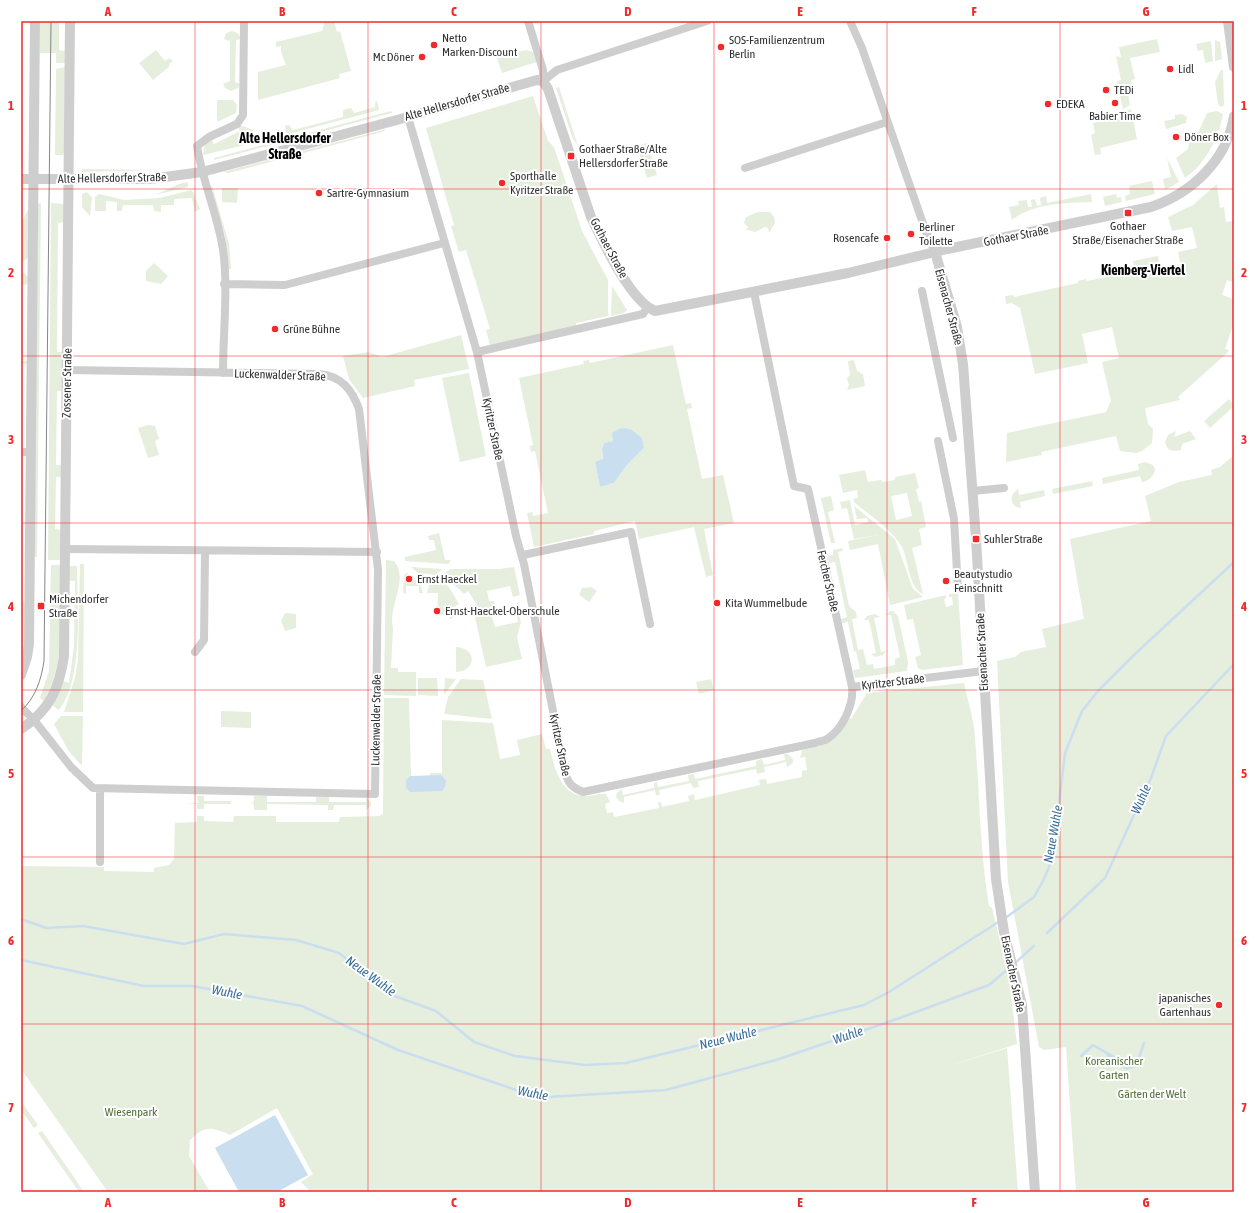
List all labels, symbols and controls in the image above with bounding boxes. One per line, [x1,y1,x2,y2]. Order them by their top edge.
text: A [104,4,112,19]
text: B [279,4,286,19]
text: C [451,4,457,19]
text: D [624,4,632,19]
text: E [797,4,803,19]
text: F [971,4,977,19]
text: G [1143,4,1150,19]
place label: Netto Marken-Discount [442,31,518,59]
place label: SOS-Familienzentrum Berlin [729,33,825,61]
marker: Netto Marken-Discount [429,40,439,50]
marker: SOS-Familienzentrum Berlin [716,42,726,52]
place label: Mc Döner [373,50,414,64]
marker: Mc Döner [417,52,427,62]
place label: Lidl [1178,62,1195,76]
marker: Lidl [1165,64,1175,74]
street label: Alte Hellersdorfer Straße [403,80,511,124]
place label: TEDi [1114,83,1134,97]
marker: TEDi [1101,85,1111,95]
place label: EDEKA [1056,97,1085,111]
text: 1 [8,98,14,113]
marker: Babier Time [1110,98,1120,108]
text: 1 [1241,98,1247,113]
marker: EDEKA [1043,99,1053,109]
place label: Babier Time [1089,109,1141,123]
district label: Alte Hellersdorfer Straße [238,130,332,162]
place label: Döner Box [1184,130,1229,144]
marker: Döner Box [1171,132,1181,142]
place label: Gothaer Straße/Alte Hellersdorfer Straße [579,142,668,170]
marker: Gothaer Straße/Alte Hellersdorfer Straße [566,151,576,161]
place label: Sporthalle Kyritzer Straße [510,169,574,197]
street label: Alte Hellersdorfer Straße [58,170,166,186]
marker: Sporthalle Kyritzer Straße [497,178,507,188]
place label: Sartre-Gymnasium [327,186,409,200]
marker: Sartre-Gymnasium [314,188,324,198]
marker: Gothaer Straße/Eisenacher Straße [1123,208,1133,218]
street label: Gothaer Straße [587,216,631,280]
place label: Gothaer Straße/Eisenacher Straße [1073,219,1183,247]
place label: Berliner Toilette [919,220,955,248]
street label: Gothaer Straße [982,223,1050,249]
marker: Berliner Toilette [906,229,916,239]
place label: Rosencafe [833,231,879,245]
marker: Rosencafe [882,233,892,243]
district label: Kienberg-Viertel [1101,262,1185,278]
text: 2 [8,265,14,280]
text: 2 [1241,265,1247,280]
street label: Eisenacher Straße [932,267,966,347]
place label: Grüne Bühne [283,322,340,336]
marker: Grüne Bühne [270,324,280,334]
street label: Zossener Straße [59,348,75,418]
street label: Luckenwalder Straße [234,366,326,384]
street label: Kyritzer Straße [480,396,506,462]
text: 3 [8,432,14,447]
text: 3 [1241,432,1247,447]
place label: Suhler Straße [984,532,1043,546]
marker: Suhler Straße [971,534,981,544]
street label: Fercher Straße [814,549,842,613]
place label: Beautystudio Feinschnitt [954,567,1013,595]
place label: Ernst Haeckel [417,572,478,586]
marker: Ernst Haeckel [404,574,414,584]
marker: Beautystudio Feinschnitt [941,576,951,586]
place label: Michendorfer Straße [49,592,109,620]
place label: Kita Wummelbude [725,596,807,610]
marker: Kita Wummelbude [712,598,722,608]
text: 4 [7,599,14,614]
text: 4 [1240,599,1247,614]
marker: Michendorfer Straße [36,601,46,611]
place label: Ernst-Haeckel-Oberschule [445,604,560,618]
marker: Ernst-Haeckel-Oberschule [432,606,442,616]
street label: Eisenacher Straße [973,613,991,691]
street label: Kyritzer Straße [861,671,925,693]
street label: Luckenwalder Straße [368,674,384,766]
street label: Kyritzer Straße [547,712,573,778]
text: 5 [8,766,14,781]
text: 5 [1241,766,1247,781]
water label: Wuhle [1128,782,1154,816]
water label: Neue Wuhle [1041,804,1065,864]
text: 6 [8,933,14,948]
text: 6 [1241,933,1247,948]
street label: Eisenacher Straße [998,934,1028,1014]
water label: Neue Wuhle [343,953,399,999]
water label: Wuhle [210,982,244,1002]
place label: japanisches Gartenhaus [1158,991,1211,1019]
marker: japanisches Gartenhaus [1214,1000,1224,1010]
water label: Wuhle [831,1023,865,1047]
water label: Neue Wuhle [698,1024,758,1052]
park label: Koreanischer Garten [1085,1054,1143,1082]
water label: Wuhle [516,1083,550,1103]
park label: Gärten der Welt [1118,1087,1187,1101]
text: 7 [8,1100,14,1115]
text: 7 [1241,1100,1247,1115]
park label: Wiesenpark [105,1105,158,1119]
text: A [104,1195,112,1210]
text: B [279,1195,286,1210]
text: C [451,1195,457,1210]
text: D [624,1195,632,1210]
text: E [797,1195,803,1210]
text: F [971,1195,977,1210]
text: G [1143,1195,1150,1210]

